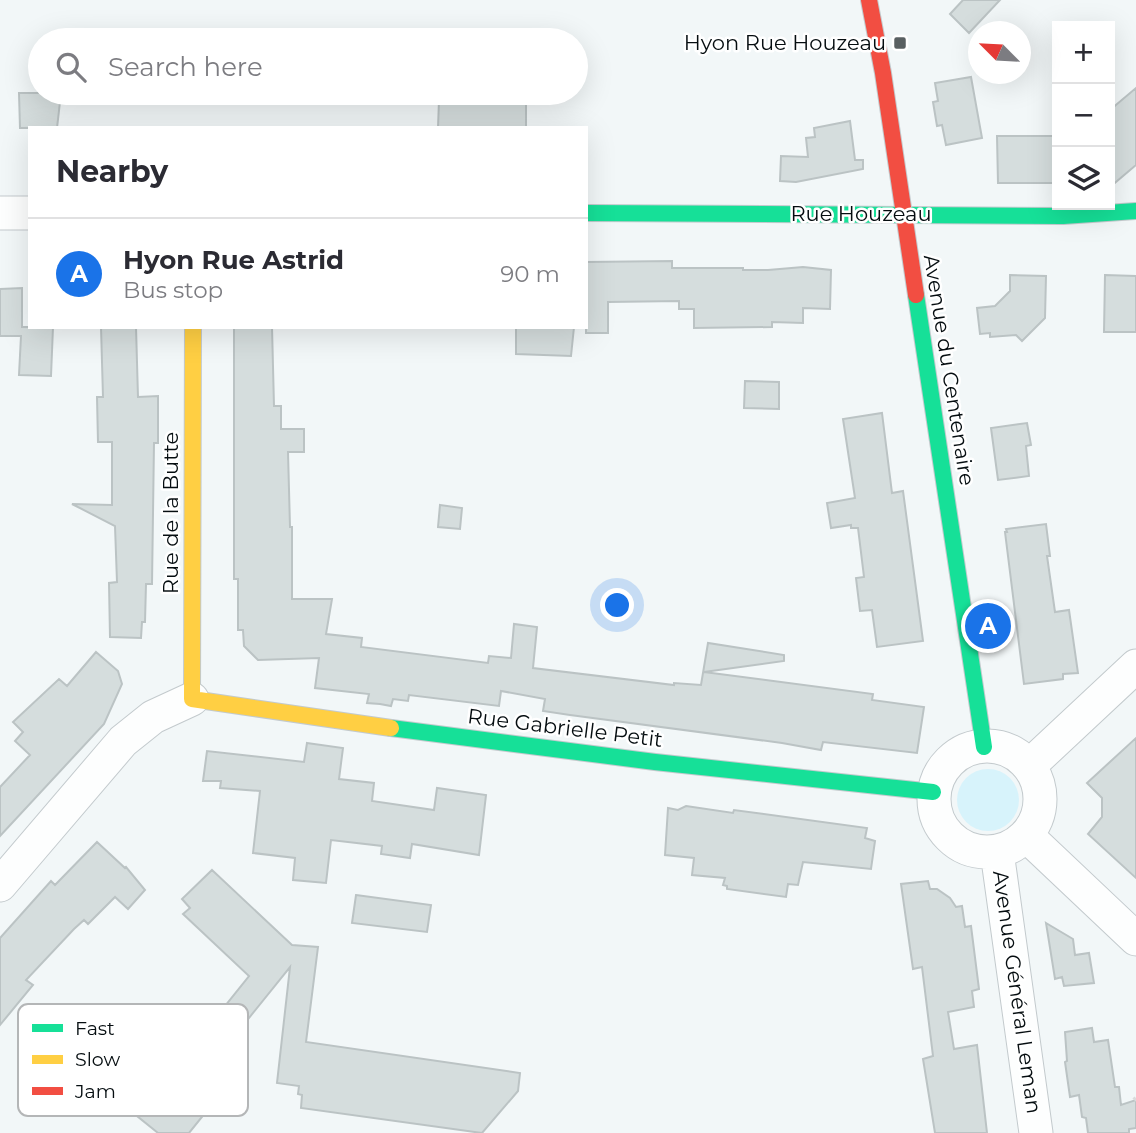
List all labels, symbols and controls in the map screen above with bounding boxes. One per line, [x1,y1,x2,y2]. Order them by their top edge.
north arrow [968,21,1031,84]
map controls [1052,21,1115,210]
button: + [1052,21,1115,84]
search box [28,28,588,105]
place label: Hyon Rue Houzeau [684,30,886,55]
marker: Hyon Rue Houzeau [892,35,908,51]
icon: search [52,48,90,86]
text: Search here [108,51,263,83]
button: − [1052,84,1115,147]
button: layers [1052,147,1115,210]
text: Nearby [56,153,168,190]
street label: Rue Houzeau [790,201,932,226]
text: Hyon Rue Astrid [123,244,344,276]
street label: Avenue du Centenaire [919,253,980,487]
text: A [70,260,88,288]
text: 90 m [500,260,560,288]
text: Bus stop [123,276,223,304]
street label: Rue de la Butte [158,432,183,594]
your location [600,588,634,622]
pin: A [965,600,1011,652]
street label: Rue Gabrielle Petit [466,703,664,752]
street label: Avenue Général Leman [988,869,1047,1115]
legend [18,1004,248,1116]
text: Fast [75,1017,115,1040]
text: Slow [75,1048,120,1071]
text: Jam [74,1080,116,1103]

